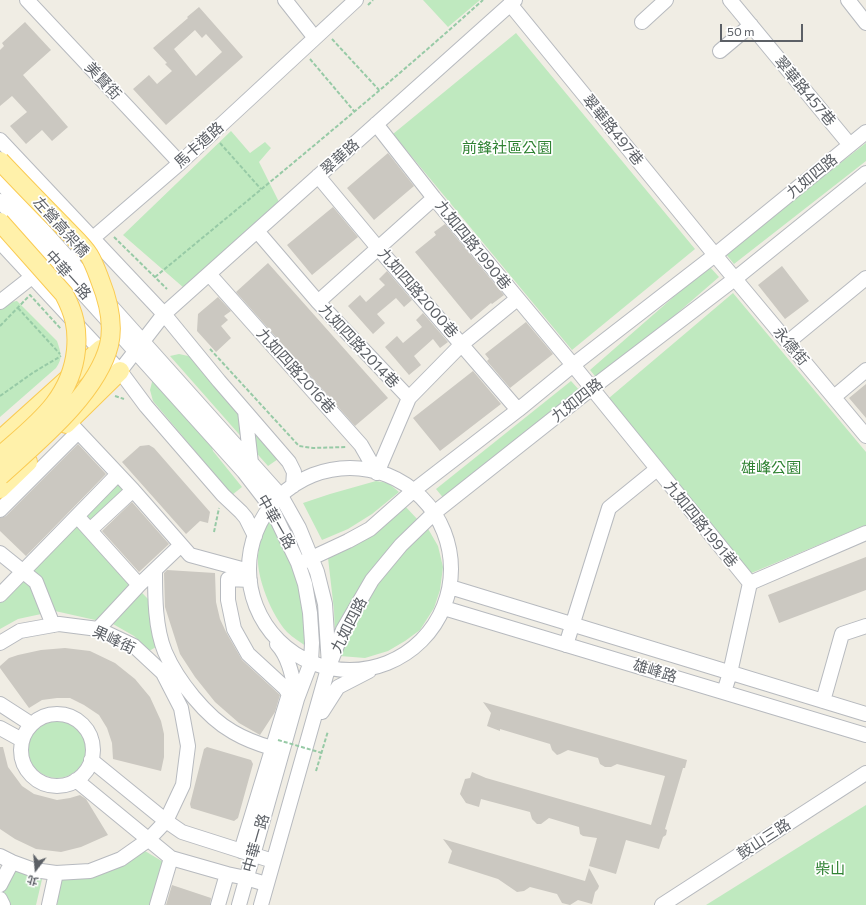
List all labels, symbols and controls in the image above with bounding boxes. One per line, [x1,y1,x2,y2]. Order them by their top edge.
scale bar [722,16,805,42]
text: 50 m [727,24,755,38]
street label: 翠華路457巷 [771,52,839,130]
street label: 美賢街 [81,58,125,104]
street label: 翠華路497巷 [579,91,647,169]
street label: 馬卡道路 [171,118,227,172]
street label: 翠華路 [317,135,363,179]
park label: 前鋒社區公園 [462,139,552,157]
street label: 九如四路 [783,150,841,202]
street label: 左營高架橋 [29,193,93,261]
street label: 九如四路1990巷 [432,197,514,293]
street label: 九如四路2000巷 [374,245,462,341]
street label: 中華一路 [41,247,95,303]
street label: 九如四路2014巷 [315,300,403,392]
street label: 永德街 [770,323,812,369]
street label: 九如四路2016巷 [253,325,339,417]
street label: 九如四路 [548,374,606,426]
park label: 雄峰公園 [741,459,801,477]
street label: 九如四路1991巷 [661,477,741,571]
street label: 中華一路 [253,492,299,552]
street label: 九如四路 [327,594,371,656]
street label: 果峰街 [90,622,138,658]
street label: 雄峰路 [631,656,679,686]
street label: 中華一路 [239,812,273,874]
street label: 鼓山三路 [734,815,794,863]
north arrow [16,849,56,889]
park label: 柴山 [815,860,845,878]
text: 北 [25,873,40,889]

